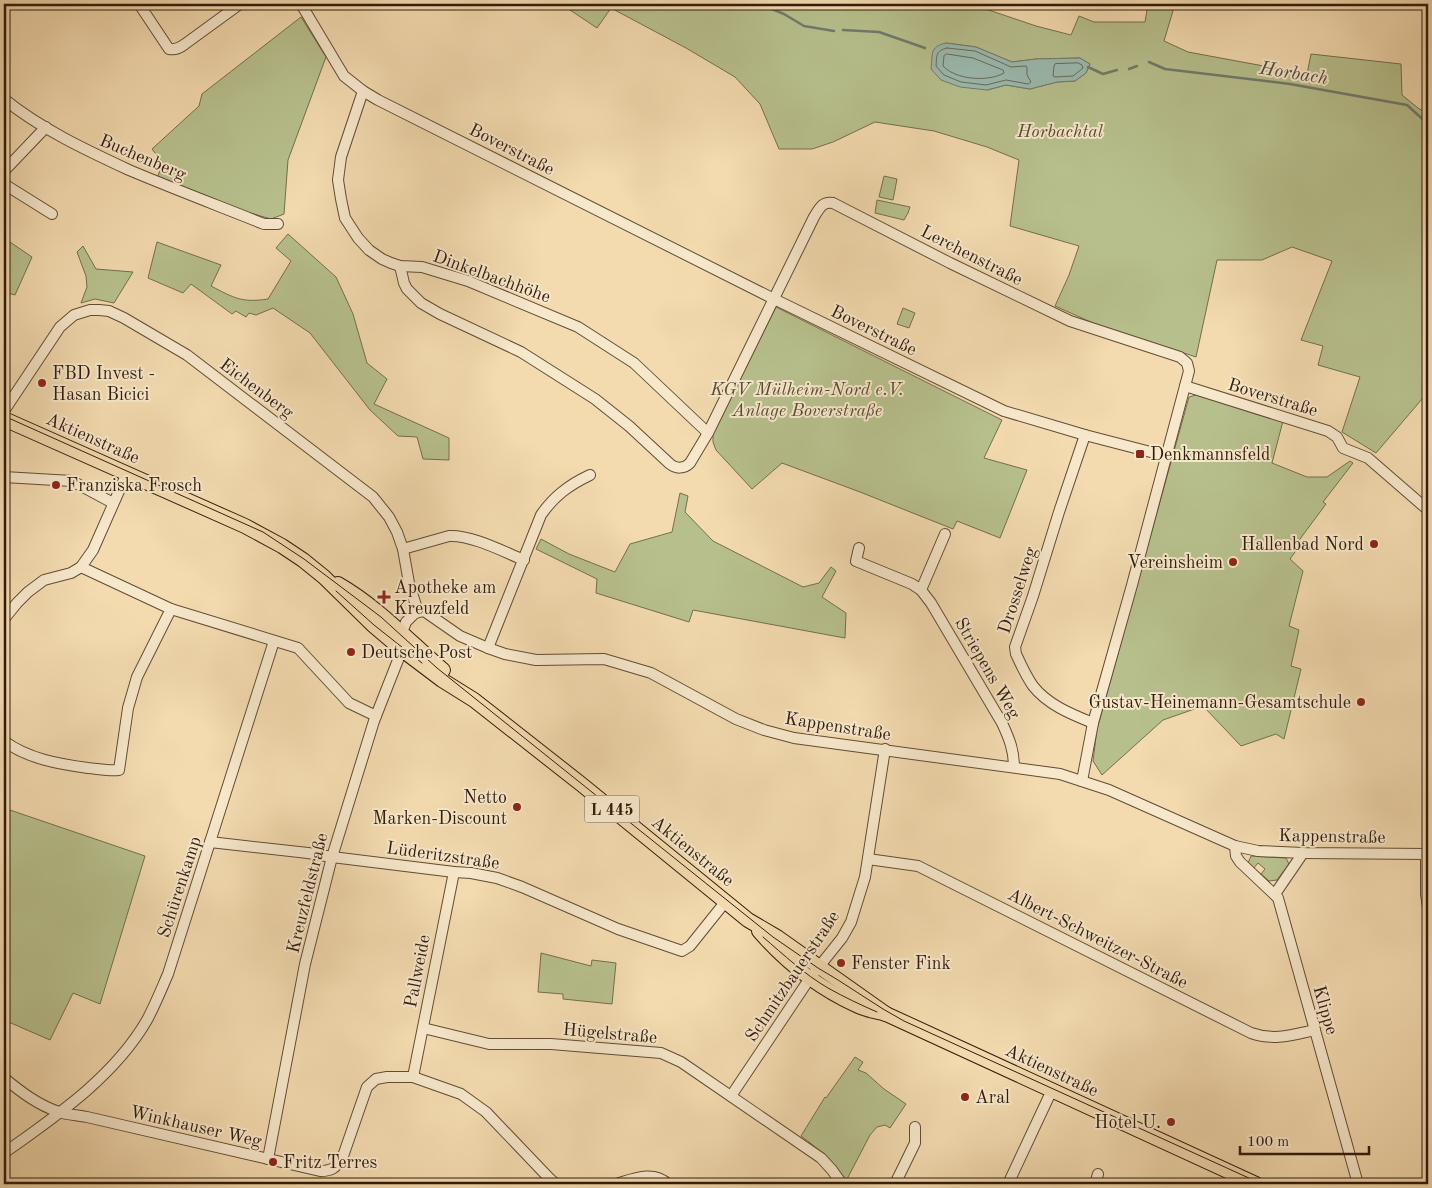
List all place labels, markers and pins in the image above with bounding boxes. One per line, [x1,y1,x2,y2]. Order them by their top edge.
place label: FBD Invest - Hasan Bicici [52,365,155,404]
marker: FBD Invest - Hasan Bicici [36,377,48,389]
place label: Denkmannsfeld [1150,446,1270,464]
marker: Denkmannsfeld [1134,448,1146,460]
place label: Franziska Frosch [66,477,202,495]
marker: Franziska Frosch [50,479,62,491]
place label: Hallenbad Nord [1241,536,1364,554]
marker: Hallenbad Nord [1368,538,1380,550]
place label: Vereinsheim [1127,554,1223,572]
marker: Vereinsheim [1227,556,1239,568]
place label: Apotheke am Kreuzfeld [394,579,496,618]
marker: Apotheke am Kreuzfeld [378,591,390,603]
place label: Deutsche Post [361,644,472,662]
marker: Deutsche Post [345,646,357,658]
place label: Gustav-Heinemann-Gesamtschule [1088,694,1351,712]
marker: Gustav-Heinemann-Gesamtschule [1355,696,1367,708]
place label: Netto Marken-Discount [373,789,507,828]
marker: Netto Marken-Discount [511,801,523,813]
place label: Fenster Fink [851,955,951,973]
marker: Fenster Fink [835,957,847,969]
place label: Aral [975,1089,1010,1107]
marker: Aral [959,1091,971,1103]
place label: Hotel U. [1094,1114,1161,1132]
marker: Hotel U. [1165,1116,1177,1128]
place label: Fritz Terres [283,1154,378,1172]
marker: Fritz Terres [267,1156,279,1168]

